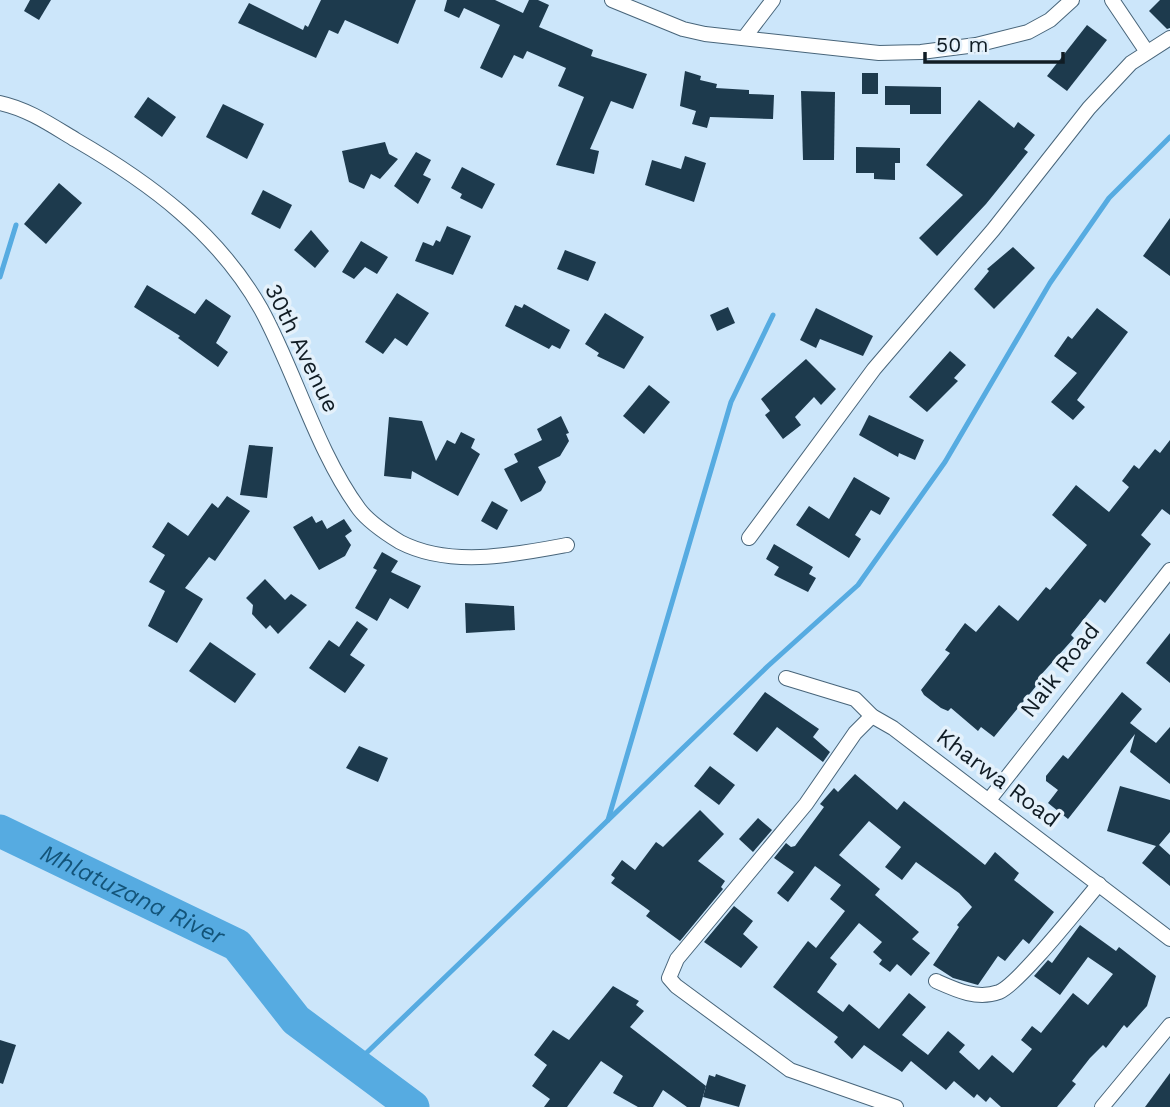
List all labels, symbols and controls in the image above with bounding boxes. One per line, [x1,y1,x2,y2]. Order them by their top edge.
scale bar [925,21,1063,65]
text: 50 m [936,32,988,57]
street label: 30th Avenue [259,279,345,417]
street label: Naik Road [1015,617,1105,723]
street label: Kharwa Road [931,723,1065,833]
water label: Mhlatuzana River [36,839,230,952]

